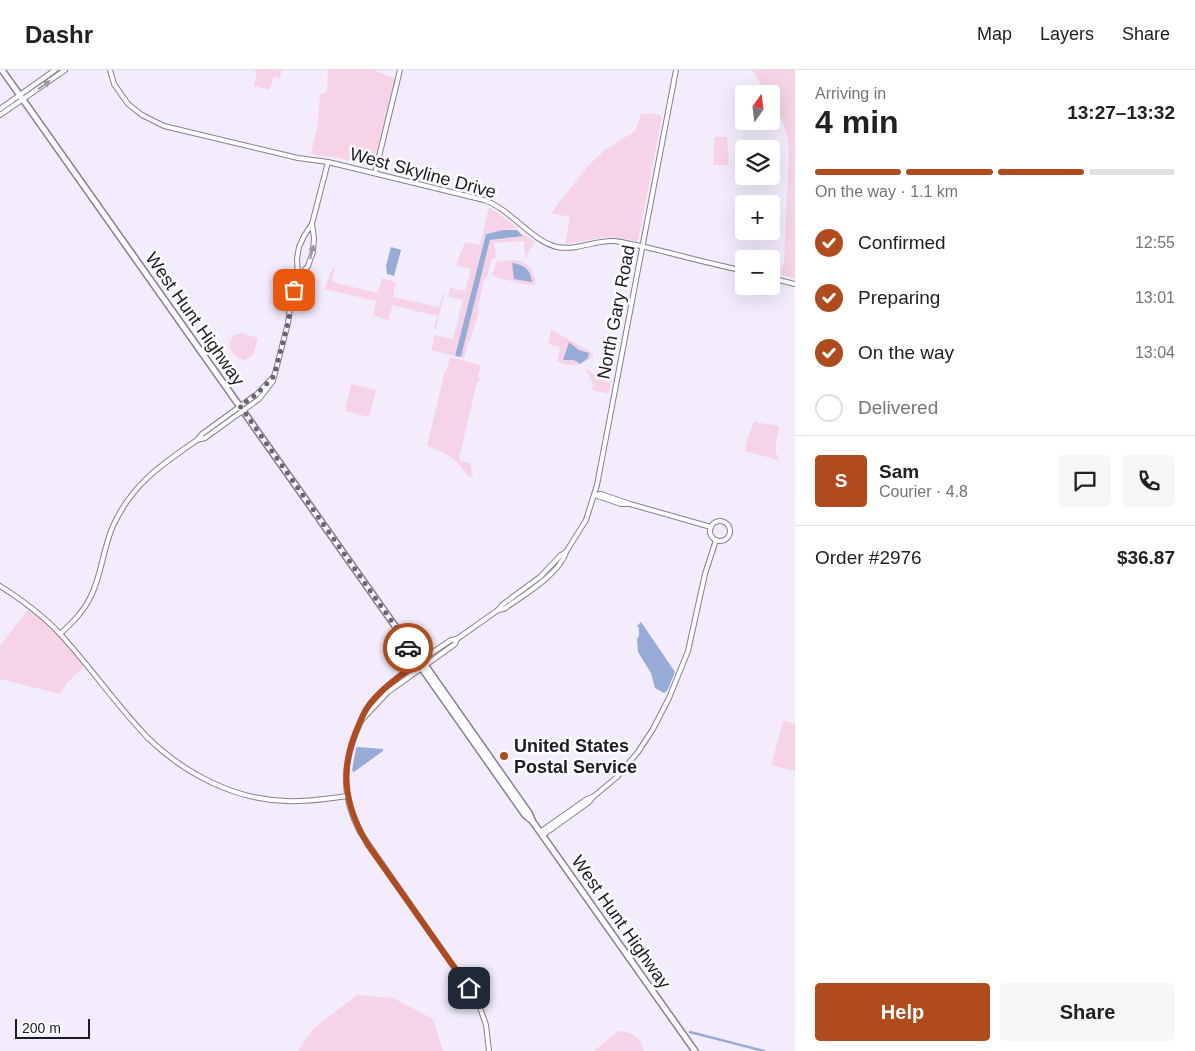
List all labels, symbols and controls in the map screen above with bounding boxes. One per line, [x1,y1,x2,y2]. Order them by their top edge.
text: Dashr [25,21,93,48]
text: Map [977,24,1012,44]
text: Layers [1040,24,1094,44]
text: Share [1122,24,1170,44]
one-way arrow [37,80,51,90]
north arrow [735,85,780,130]
map controls [735,85,780,295]
text: Arriving in [815,85,886,102]
text: 13:27–13:32 [1067,102,1175,123]
text: 4 min [815,104,899,140]
button: layers [735,140,780,185]
street label: West Skyline Drive [348,144,498,202]
text: On the way · 1.1 km [815,183,958,200]
button: + [735,195,780,240]
icon: check [815,229,843,257]
text: Confirmed [858,232,946,253]
text: 12:55 [1135,234,1175,251]
street label: North Gary Road [593,243,639,381]
one-way arrow [308,245,316,260]
street label: West Hunt Highway [142,249,248,389]
button: − [735,250,780,295]
pin [273,269,315,311]
icon: bag [280,276,308,304]
icon: check [815,284,843,312]
text: Preparing [858,287,940,308]
text: 13:01 [1135,289,1175,306]
icon: check [815,339,843,367]
text: On the way [858,342,954,363]
text: 13:04 [1135,344,1175,361]
text: Delivered [858,397,938,418]
button: chat [1059,455,1111,507]
button: phone [1123,455,1175,507]
text: Sam [879,461,919,482]
text: S [835,470,847,491]
text: Courier · 4.8 [879,483,968,500]
text: Order #2976 [815,547,922,568]
text: $36.87 [1117,547,1175,568]
courier [383,623,433,673]
icon: car [394,634,422,662]
place label: United States Postal Service [514,736,637,777]
marker: United States Postal Service [498,750,510,762]
street label: West Hunt Highway [568,852,674,992]
pin [448,967,490,1009]
icon: home [455,974,483,1002]
button: Help [815,983,990,1041]
button: Share [1000,983,1175,1041]
scale bar [15,1016,90,1039]
text: 200 m [22,1020,61,1036]

